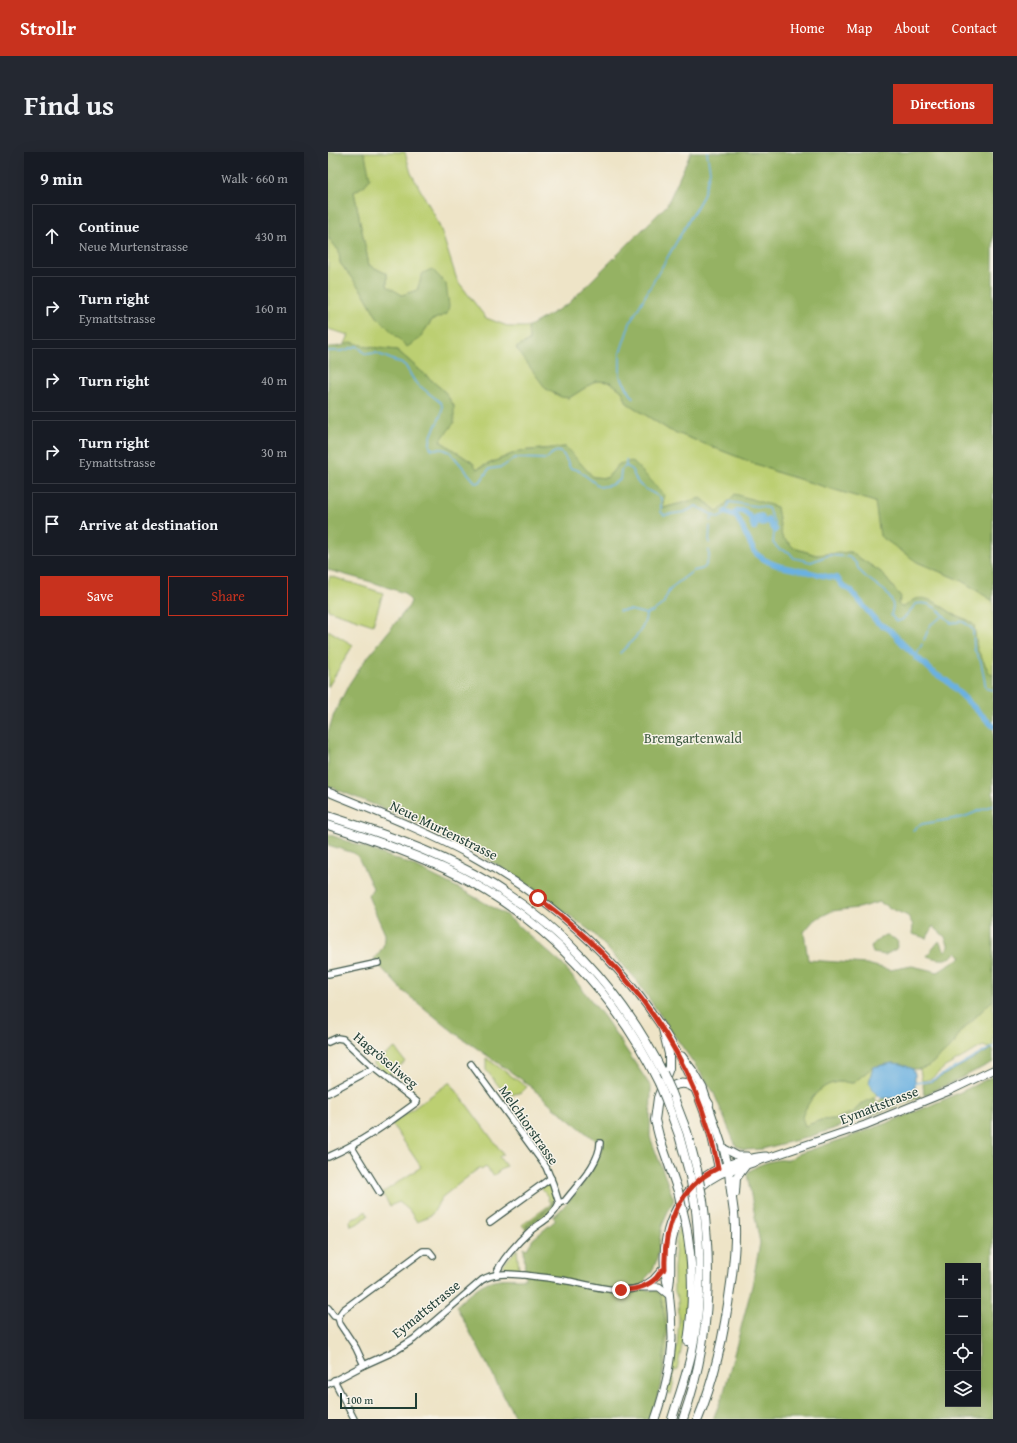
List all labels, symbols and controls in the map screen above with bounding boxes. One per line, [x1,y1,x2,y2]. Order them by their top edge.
text: Strollr [20,14,76,42]
text: Home [790,18,825,38]
text: Map [847,18,872,38]
text: About [894,18,930,38]
text: Contact [952,18,997,38]
text: Find us [24,84,114,125]
button: Directions [893,84,993,124]
text: 9 min [40,166,82,191]
text: Walk · 660 m [221,169,288,188]
text: Continue [79,216,140,237]
icon: ahead [41,225,63,247]
text: 430 m [255,227,287,246]
text: Neue Murtenstrasse [79,237,188,256]
text: Turn right [79,288,150,309]
icon: right [41,297,63,319]
text: 160 m [255,299,287,318]
text: Eymattstrasse [79,309,156,328]
icon: right [41,369,63,391]
text: Turn right [79,370,150,391]
text: 40 m [261,371,287,390]
text: Turn right [79,432,150,453]
icon: right [41,441,63,463]
text: 30 m [261,443,287,462]
text: Eymattstrasse [79,453,156,472]
icon: arrive [41,513,63,535]
text: Arrive at destination [79,514,218,535]
button: Save [40,576,160,616]
button: Share [168,576,288,616]
park label: Bremgartenwald [644,728,743,748]
street label: Neue Murtenstrasse [387,795,502,865]
route start [529,889,547,907]
street label: Hagröseliweg [349,1027,423,1093]
street label: Melchiorstrasse [494,1081,564,1169]
street label: Eymattstrasse [837,1081,921,1129]
map controls [945,1263,981,1407]
button: + [945,1263,981,1299]
street label: Eymattstrasse [388,1275,465,1343]
route end [612,1281,630,1299]
button: − [945,1299,981,1335]
button: locate [945,1335,981,1371]
button: layers [945,1371,981,1407]
scale bar [340,1391,417,1410]
text: 100 m [346,1392,373,1408]

